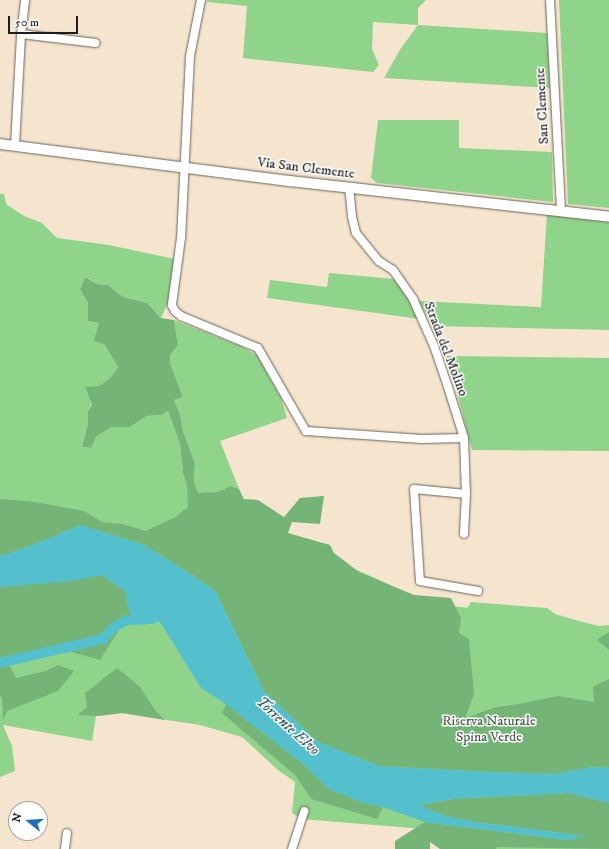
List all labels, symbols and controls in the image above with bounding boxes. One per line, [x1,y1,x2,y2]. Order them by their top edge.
scale bar [10,8,80,34]
text: 50 m [15,15,39,30]
street label: San Clemente [532,67,552,145]
street label: Via San Clemente [256,154,356,182]
street label: Strada del Molino [420,299,472,399]
water label: Torrente Elvo [253,693,323,759]
park label: Riserva Naturale Spina Verde [442,713,536,746]
north arrow [8,801,48,841]
text: N [9,811,25,824]

